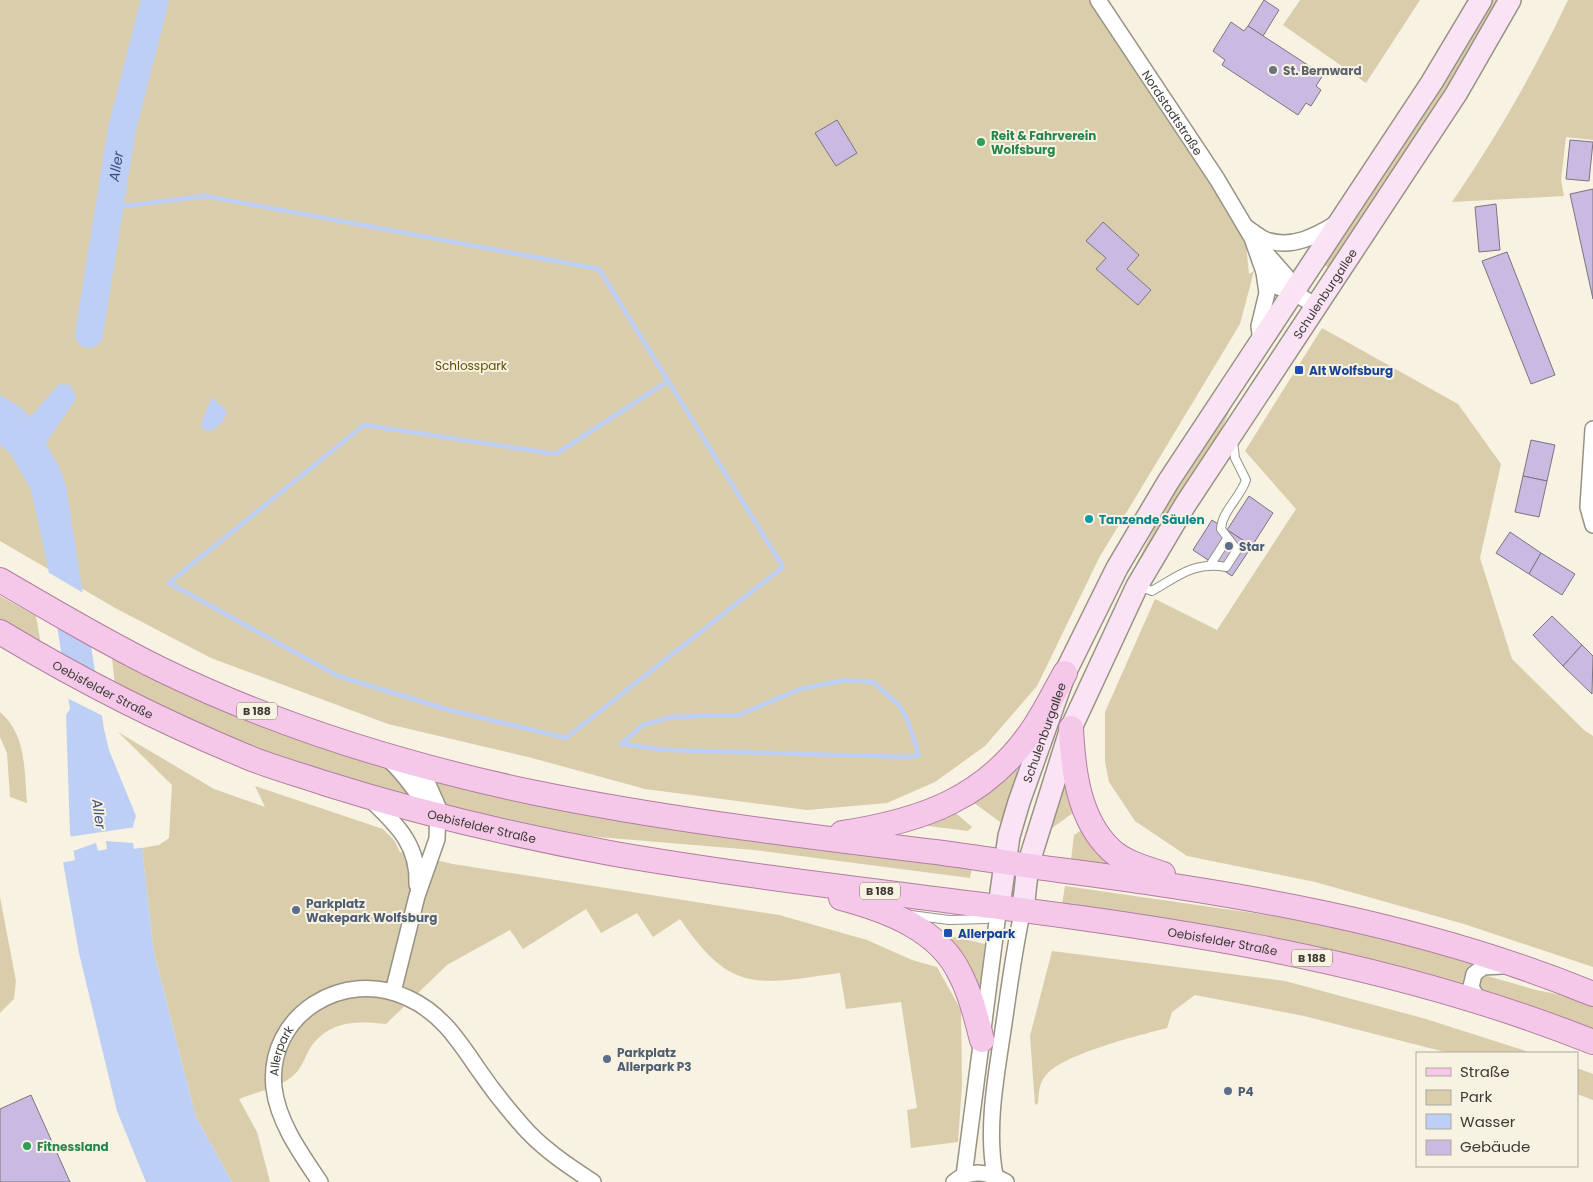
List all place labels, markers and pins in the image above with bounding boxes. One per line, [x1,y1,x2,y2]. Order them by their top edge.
place label: St. Bernward [1283,62,1362,79]
marker: St. Bernward [1267,64,1279,76]
place label: Reit & Fahrverein Wolfsburg [991,127,1096,158]
marker: Reit & Fahrverein Wolfsburg [975,136,987,148]
place label: Alt Wolfsburg [1309,362,1393,379]
marker: Alt Wolfsburg [1293,364,1305,376]
place label: Tanzende Säulen [1099,511,1204,528]
marker: Tanzende Säulen [1083,513,1095,525]
place label: Star [1239,538,1265,555]
marker: Star [1223,540,1235,552]
place label: Parkplatz Wakepark Wolfsburg [306,895,437,926]
marker: Parkplatz Wakepark Wolfsburg [290,904,302,916]
place label: Allerpark [958,925,1016,942]
marker: Allerpark [942,927,954,939]
place label: Parkplatz Allerpark P3 [617,1044,692,1075]
marker: Parkplatz Allerpark P3 [601,1053,613,1065]
place label: P4 [1238,1083,1254,1100]
marker: P4 [1222,1085,1234,1097]
place label: Fitnessland [37,1138,109,1155]
marker: Fitnessland [21,1140,33,1152]

